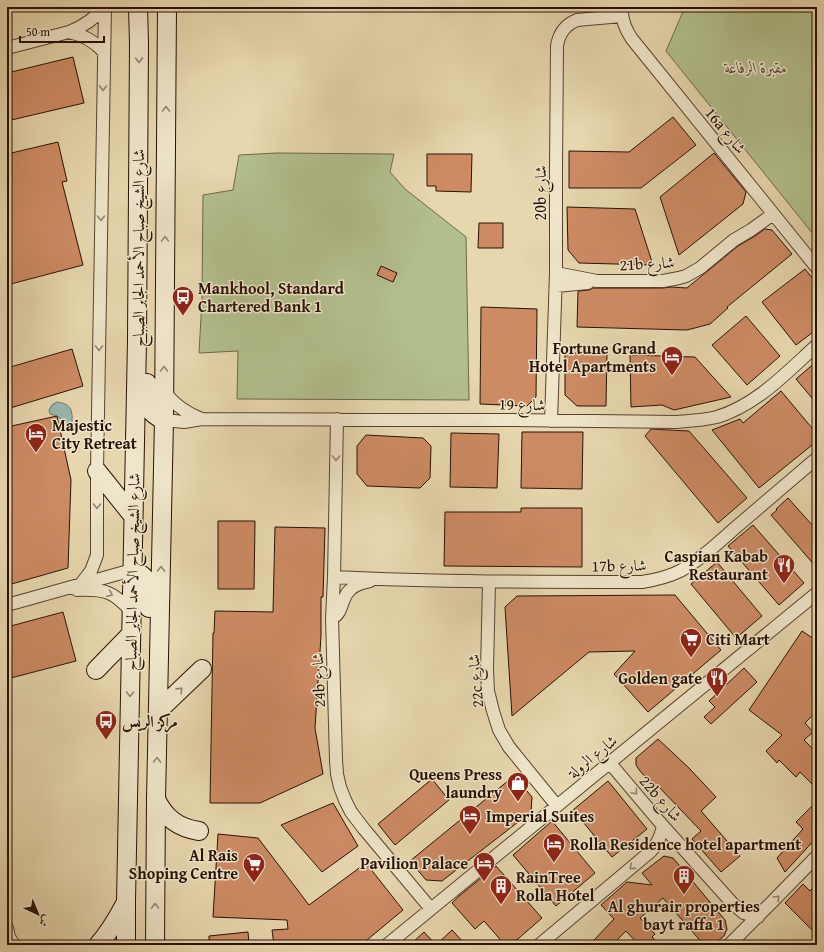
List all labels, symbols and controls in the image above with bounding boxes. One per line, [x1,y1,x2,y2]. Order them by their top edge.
scale bar [20,18,104,44]
text: 50 m [26,23,50,40]
park label: مقبرة الرفاعة [723,55,787,79]
one-way arrow [135,57,143,63]
one-way arrow [99,85,107,91]
street label: 16a شارع [698,101,752,160]
one-way arrow [162,106,170,112]
street label: شارع الشيخ صباح الأحمد الجابر الصباح [126,149,153,347]
street label: 20b شارع [528,166,554,221]
one-way arrow [97,215,105,221]
one-way arrow [161,236,169,242]
street label: 21b شارع [619,250,675,278]
place label: Mankhool, Standard Chartered Bank 1 [198,276,345,318]
bus stop icon: Mankhool, Standard Chartered Bank 1 [170,284,196,317]
place label: Fortune Grand Hotel Apartments [529,336,657,378]
hotel icon: Fortune Grand Hotel Apartments [659,344,685,377]
one-way arrow [95,345,103,351]
one-way arrow [160,366,168,372]
street label: شارع 19 [498,392,546,418]
place label: Majestic City Retreat [52,413,137,455]
hotel icon: Majestic City Retreat [23,421,49,454]
one-way arrow [332,455,341,461]
street label: شارع الشيخ صباح الأحمد الجابر الصباح [118,473,149,671]
one-way arrow [93,503,101,509]
place label: Caspian Kabab Restaurant [665,544,768,586]
restaurant icon: Caspian Kabab Restaurant [771,552,797,585]
street label: 17b شارع [591,553,647,579]
one-way arrow [157,566,165,572]
one-way arrow [106,589,113,597]
supermarket icon: Citi Mart [678,626,704,659]
place label: Citi Mart [706,627,770,651]
street label: 24b شارع [305,652,333,708]
street label: 22c شارع [461,653,491,709]
restaurant icon: Golden gate [704,665,730,698]
place label: Golden gate [618,666,702,690]
one-way arrow [175,687,183,695]
one-way arrow [126,691,134,697]
bus stop icon: مركز الريس [93,708,119,741]
place label: مركز الريس [122,709,178,733]
street label: شارع الرولة [561,728,623,786]
one-way arrow [153,757,161,763]
place label: Queens Press laundry [409,762,503,804]
street label: 22b شارع [632,769,688,828]
shop icon: Queens Press laundry [505,770,531,803]
one-way arrow [630,787,637,795]
hotel icon: Imperial Suites [457,803,483,836]
place label: Imperial Suites [486,804,595,828]
hotel icon: Rolla Residence hotel apartment [541,831,567,864]
place label: Rolla Residence hotel apartment [570,832,801,856]
place label: Al Rais Shoping Centre [129,843,238,885]
hotel icon: Pavilion Palace [471,850,497,883]
supermarket icon: Al Rais Shoping Centre [241,851,267,884]
place label: Pavilion Palace [360,851,468,875]
one-way arrow [630,862,637,869]
building icon: Al ghurair properties bayt raffa 1 [671,863,697,896]
place label: RainTree Rolla Hotel [516,865,595,907]
building icon: RainTree Rolla Hotel [488,873,514,906]
north arrow [18,894,58,934]
place label: Al ghurair properties bayt raffa 1 [608,894,760,936]
one-way arrow [772,895,779,903]
one-way arrow [151,903,159,909]
text: ش [35,912,54,931]

